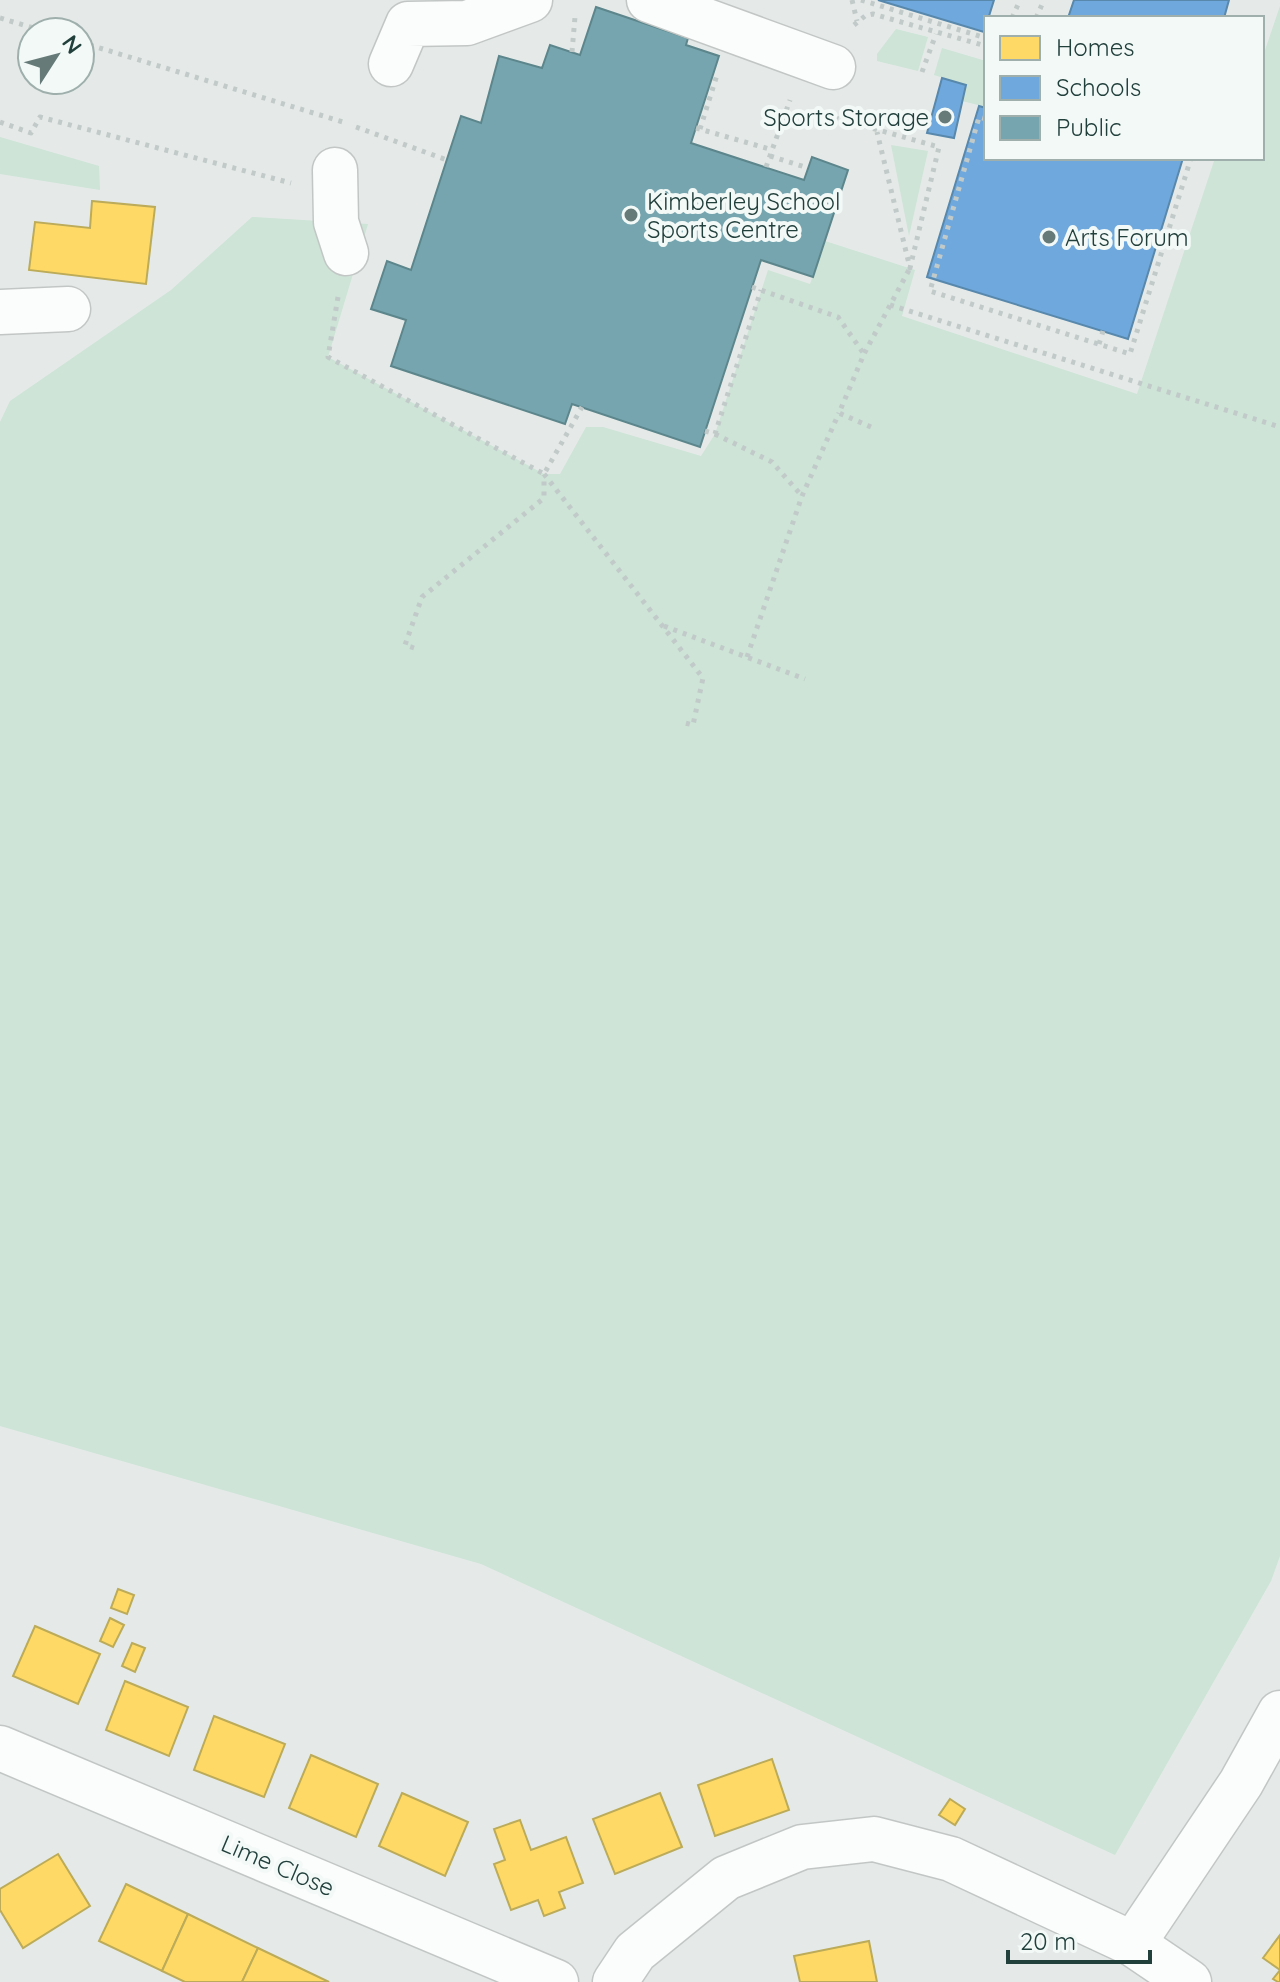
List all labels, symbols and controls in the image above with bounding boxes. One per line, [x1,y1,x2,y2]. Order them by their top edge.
north arrow [16,16,96,96]
legend [984,16,1264,160]
text: N [56,29,88,59]
text: Homes [1056,32,1134,62]
text: Schools [1056,72,1141,102]
place label: Sports Storage [763,102,929,132]
marker: Sports Storage [936,108,954,126]
text: Public [1056,112,1121,142]
place label: Kimberley School Sports Centre [647,186,841,244]
marker: Kimberley School Sports Centre [622,206,640,224]
place label: Arts Forum [1065,222,1189,252]
marker: Arts Forum [1040,228,1058,246]
street label: Lime Close [217,1828,339,1902]
scale bar [1008,1914,1150,1964]
text: 20 m [1020,1926,1076,1956]

